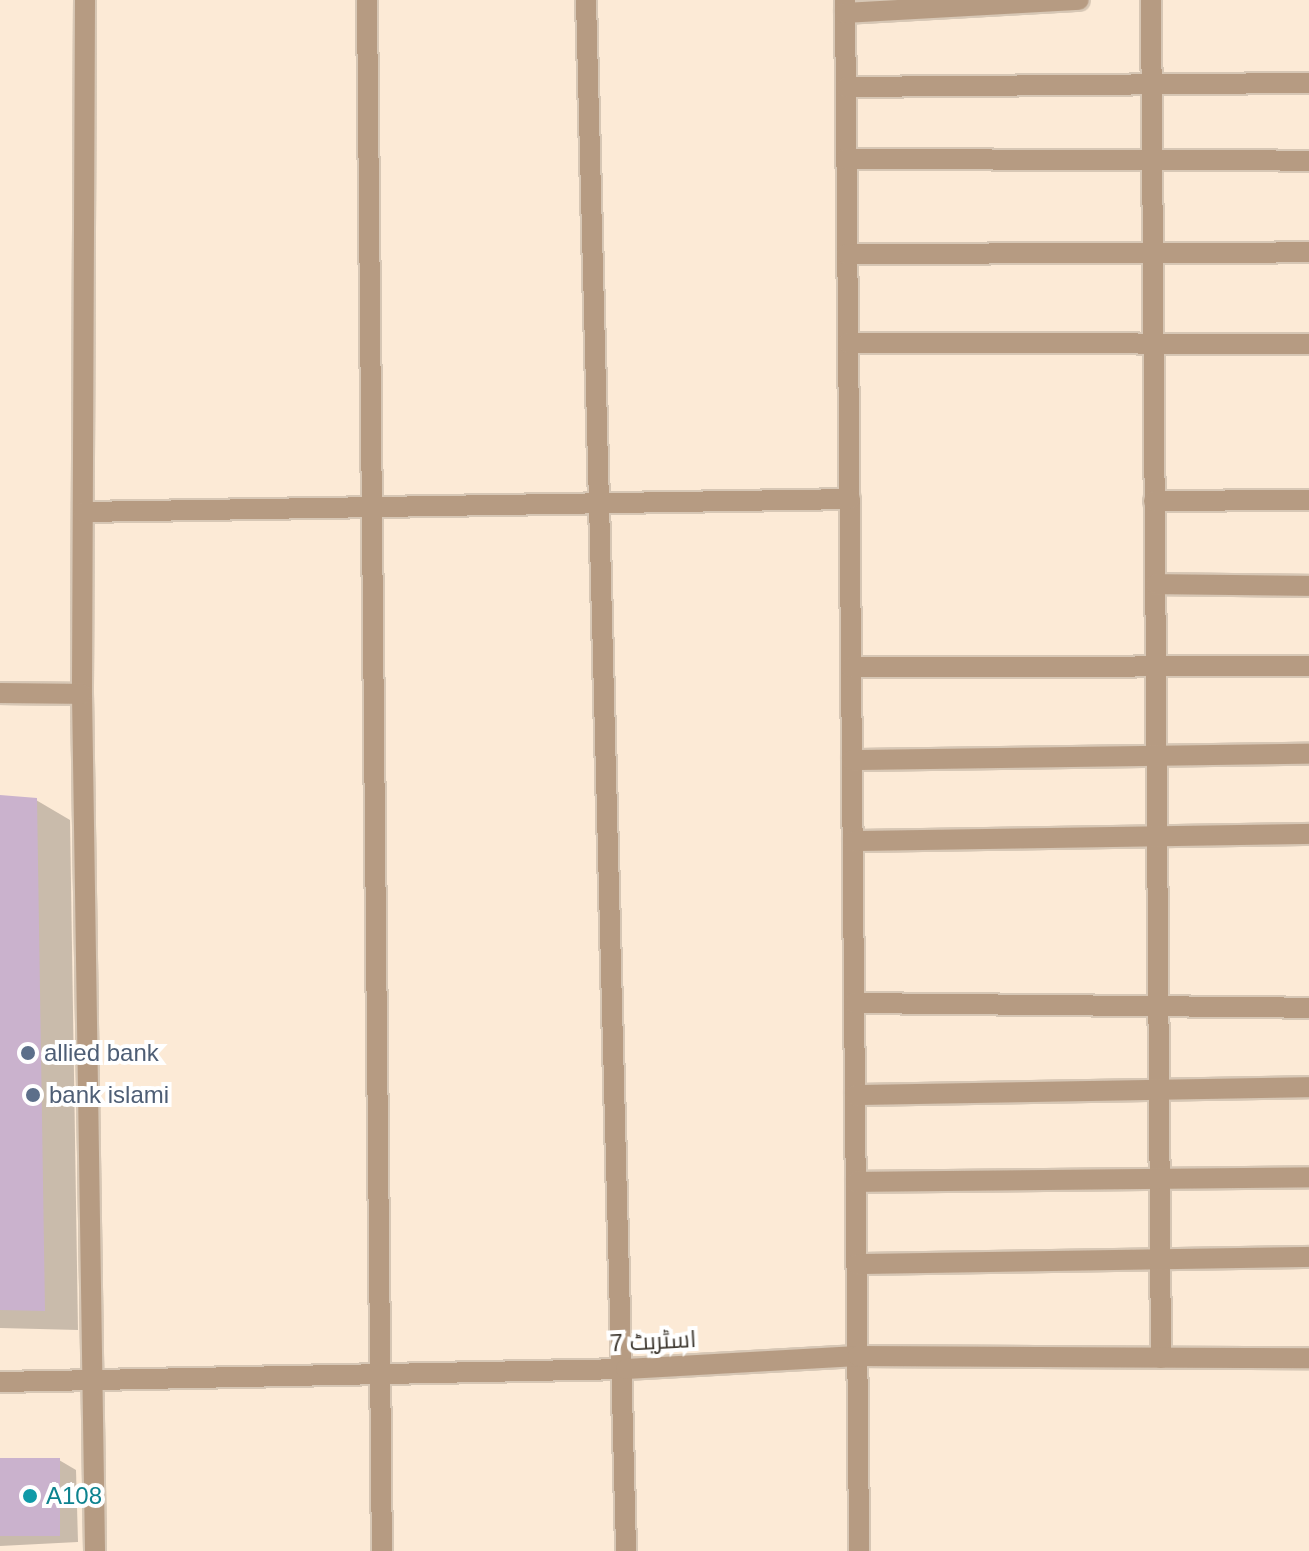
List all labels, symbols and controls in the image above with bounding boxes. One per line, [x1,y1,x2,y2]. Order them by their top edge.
place label: allied bank [44,1039,159,1067]
marker: allied bank [19,1044,37,1062]
place label: bank islami [49,1081,169,1109]
marker: bank islami [24,1086,42,1104]
street label: اسٹریٹ 7 [609,1324,697,1358]
place label: A108 [46,1482,102,1510]
marker: A108 [21,1487,39,1505]

